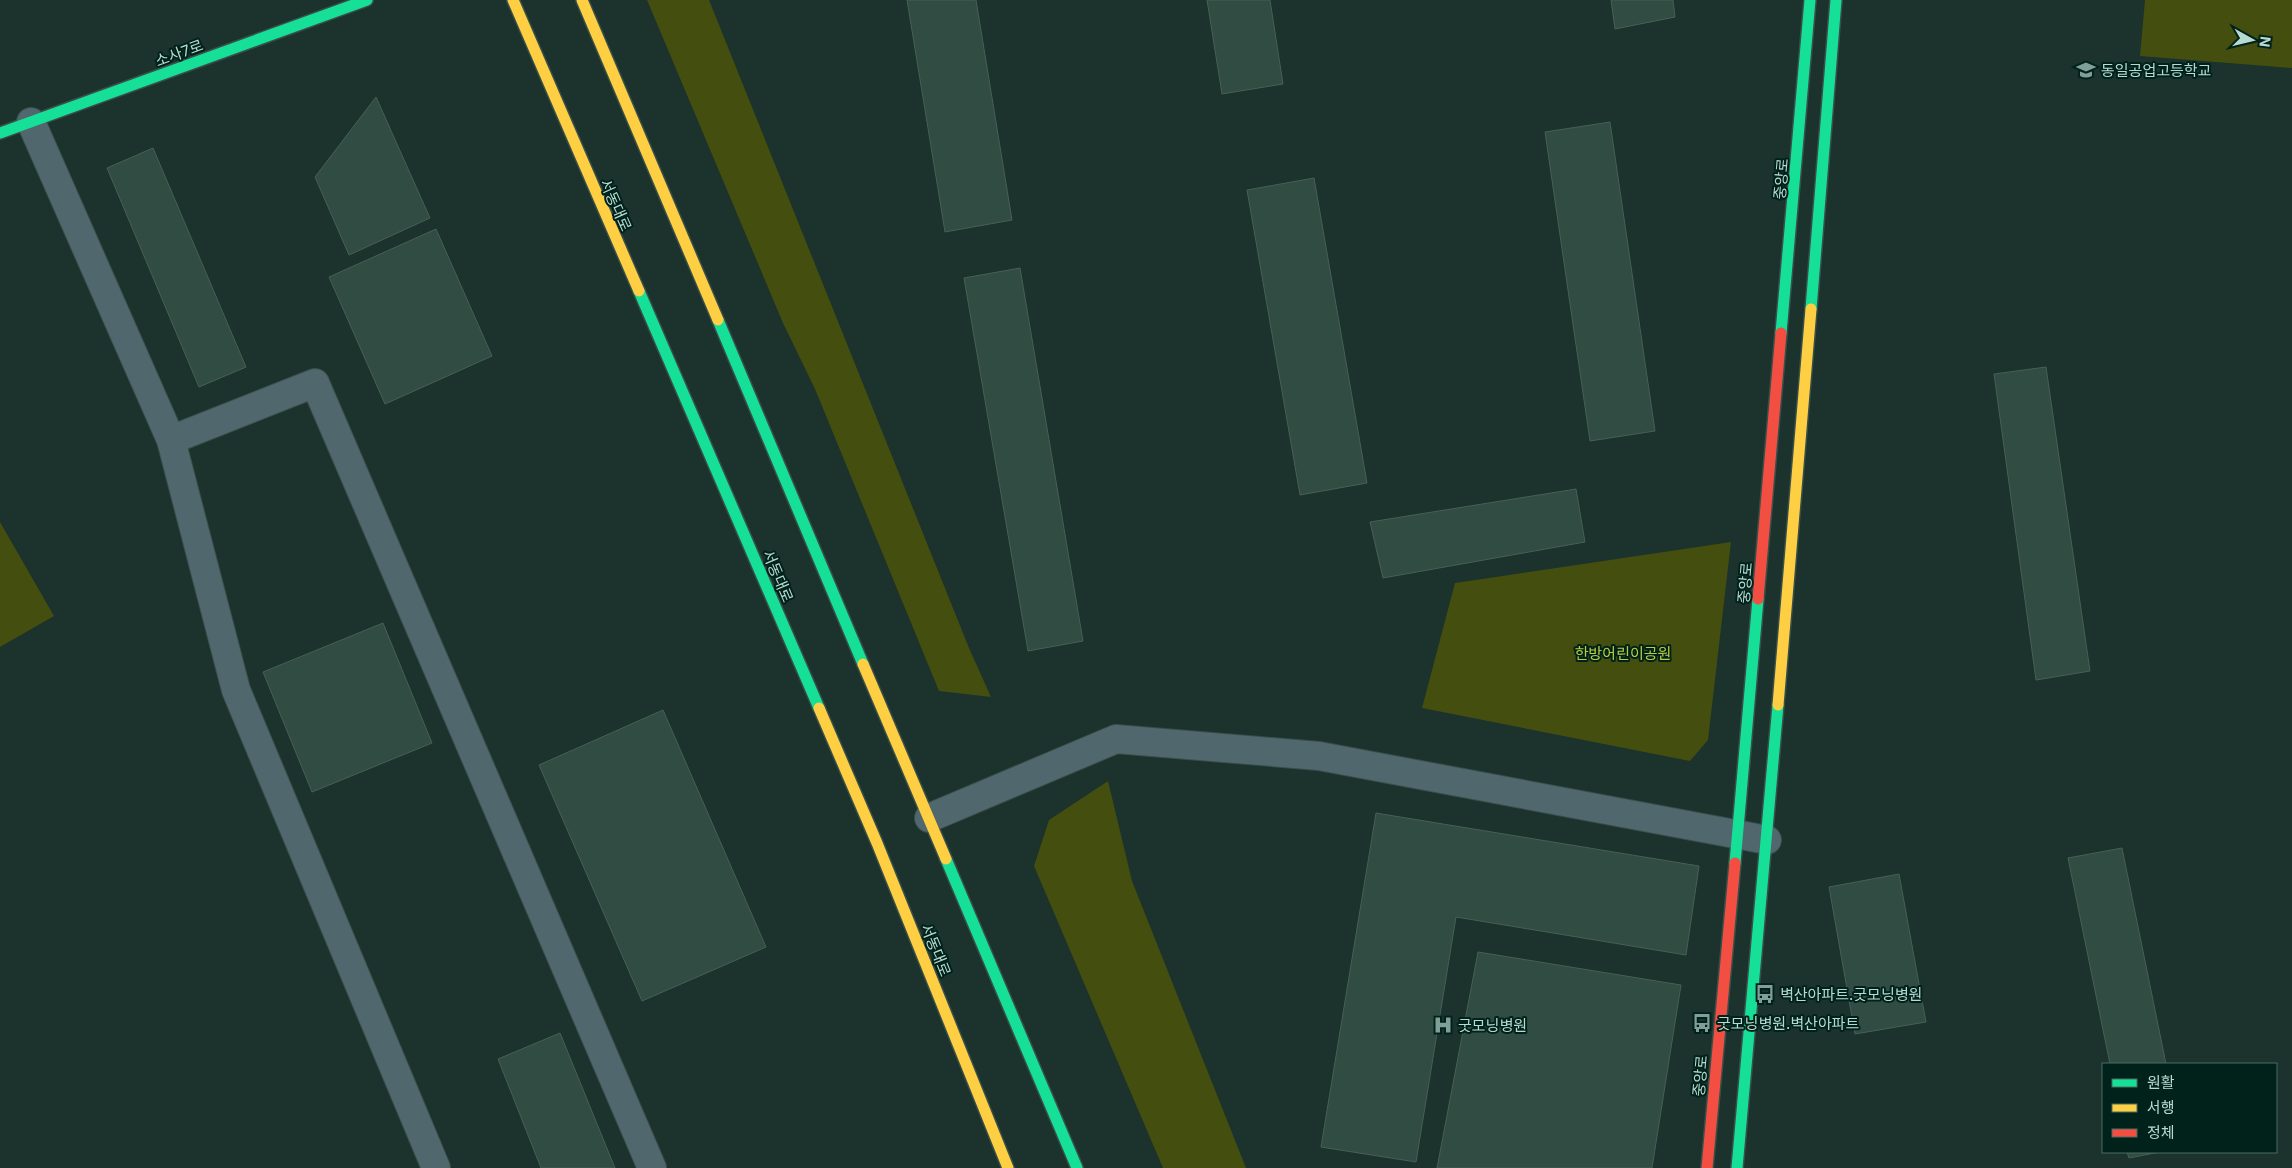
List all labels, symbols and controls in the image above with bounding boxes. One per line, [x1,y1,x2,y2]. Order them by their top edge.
north arrow [2227,15,2277,65]
text: N [2256,35,2275,48]
street label: 소사7로 [152,36,206,70]
school or university icon: 동일공업고등학교 [2075,59,2097,81]
place label: 동일공업고등학교 [2101,61,2211,80]
street label: 중앙로 [1770,158,1792,200]
street label: 서동대로 [596,176,636,234]
street label: 서동대로 [758,547,798,605]
street label: 중앙로 [1734,562,1756,604]
park label: 한방어린이공원 [1575,644,1671,663]
street label: 서동대로 [917,921,955,979]
bus stop icon: 벽산아파트.굿모닝병원 [1754,983,1776,1005]
place label: 벽산아파트.굿모닝병원 [1780,985,1922,1004]
bus stop icon: 굿모닝병원.벽산아파트 [1691,1012,1713,1034]
hospital icon: 굿모닝병원 [1432,1014,1454,1036]
place label: 굿모닝병원.벽산아파트 [1717,1014,1860,1033]
place label: 굿모닝병원 [1458,1016,1527,1035]
street label: 중앙로 [1689,1055,1711,1097]
legend [2102,1063,2277,1153]
text: 원활 [2147,1073,2175,1092]
text: 서행 [2147,1098,2175,1117]
text: 정체 [2147,1123,2175,1142]

